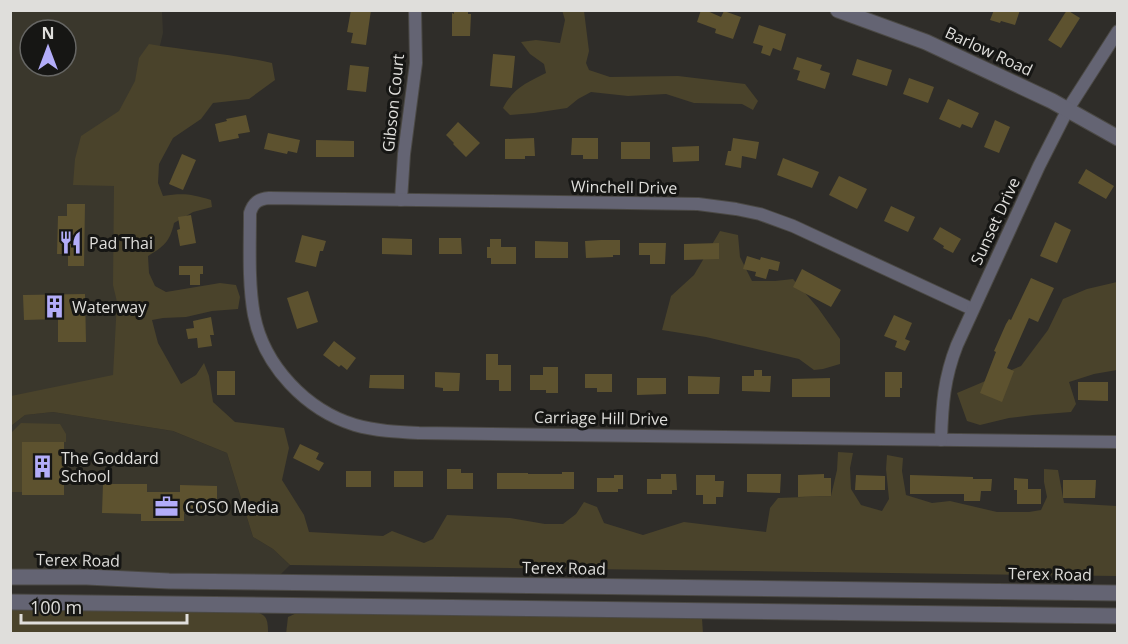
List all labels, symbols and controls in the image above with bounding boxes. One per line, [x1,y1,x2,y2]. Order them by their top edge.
north arrow [18,18,78,78]
street label: Barlow Road [942,21,1036,81]
text: N [41,22,55,44]
street label: Gibson Court [377,53,409,153]
street label: Sunset Drive [965,174,1025,268]
street label: Winchell Drive [571,175,677,199]
restaurant icon: Pad Thai [58,230,84,256]
place label: Pad Thai [89,232,153,254]
building icon: Waterway [41,294,67,320]
place label: Waterway [72,296,147,318]
street label: Carriage Hill Drive [534,406,668,430]
place label: The Goddard School [61,447,159,487]
building icon: The Goddard School [30,454,56,480]
office icon: COSO Media [154,494,180,520]
place label: COSO Media [185,496,279,518]
street label: Terex Road [36,548,120,572]
street label: Terex Road [522,556,606,580]
street label: Terex Road [1008,562,1092,586]
scale bar [21,587,188,625]
text: 100 m [30,595,82,619]

